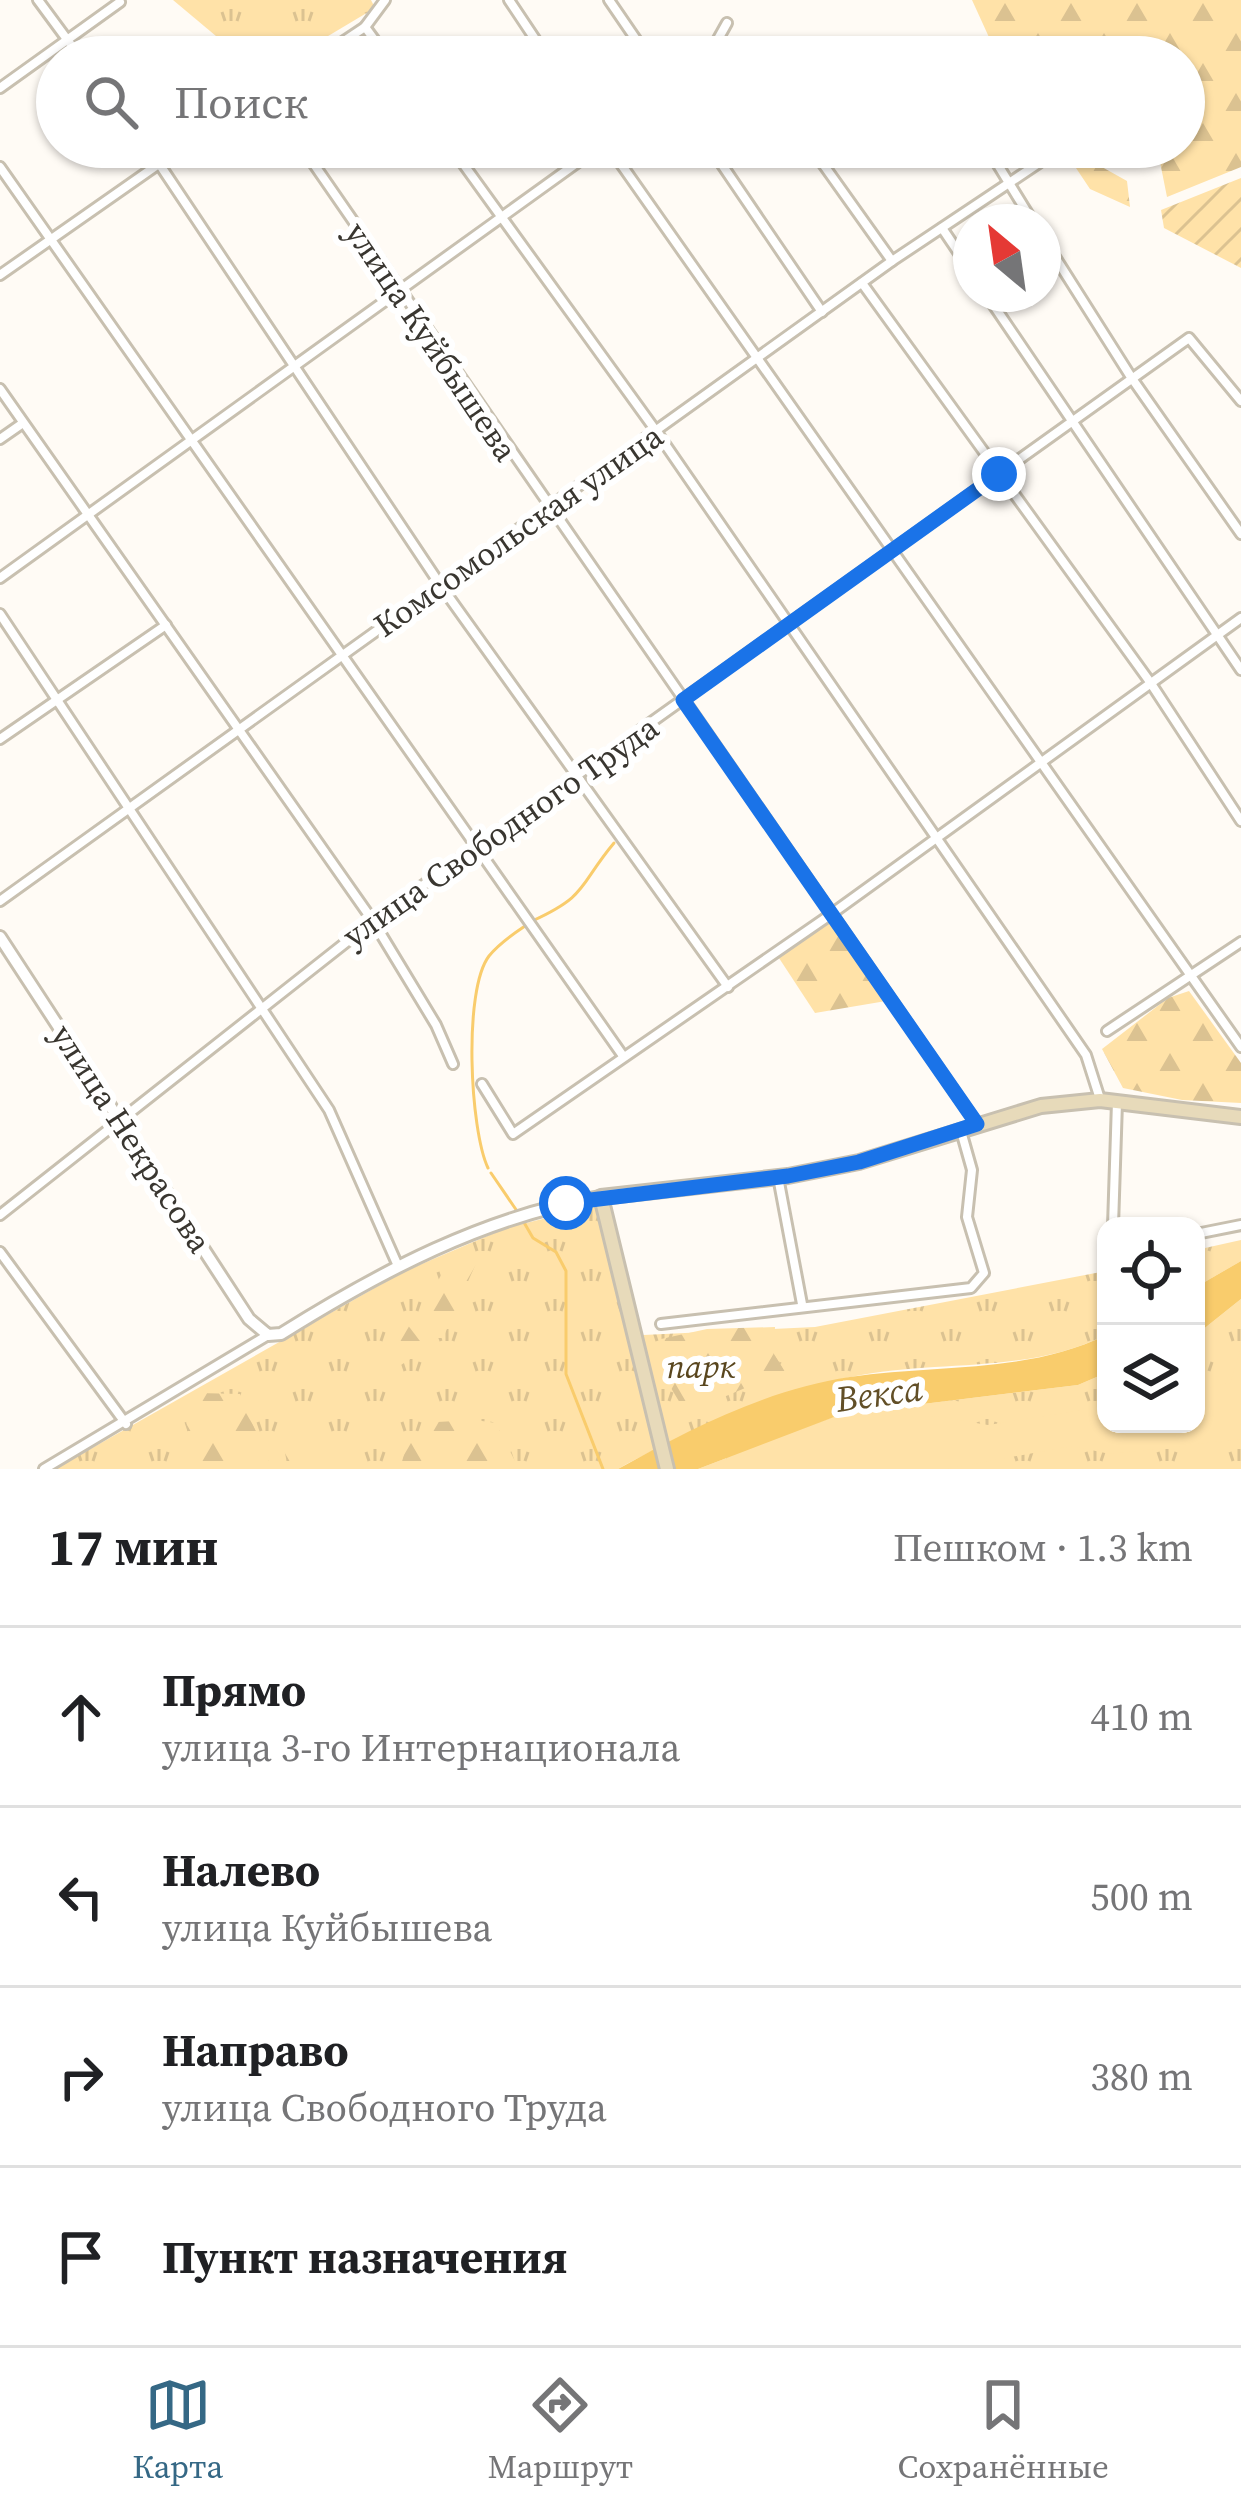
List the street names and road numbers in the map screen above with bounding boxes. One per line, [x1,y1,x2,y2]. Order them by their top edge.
street label: улица Куйбышева [335,213,529,470]
street label: Комсомольская улица [365,413,672,647]
street label: улица Свободного Труда [333,705,668,958]
street label: улица Некрасова [41,1015,223,1262]

